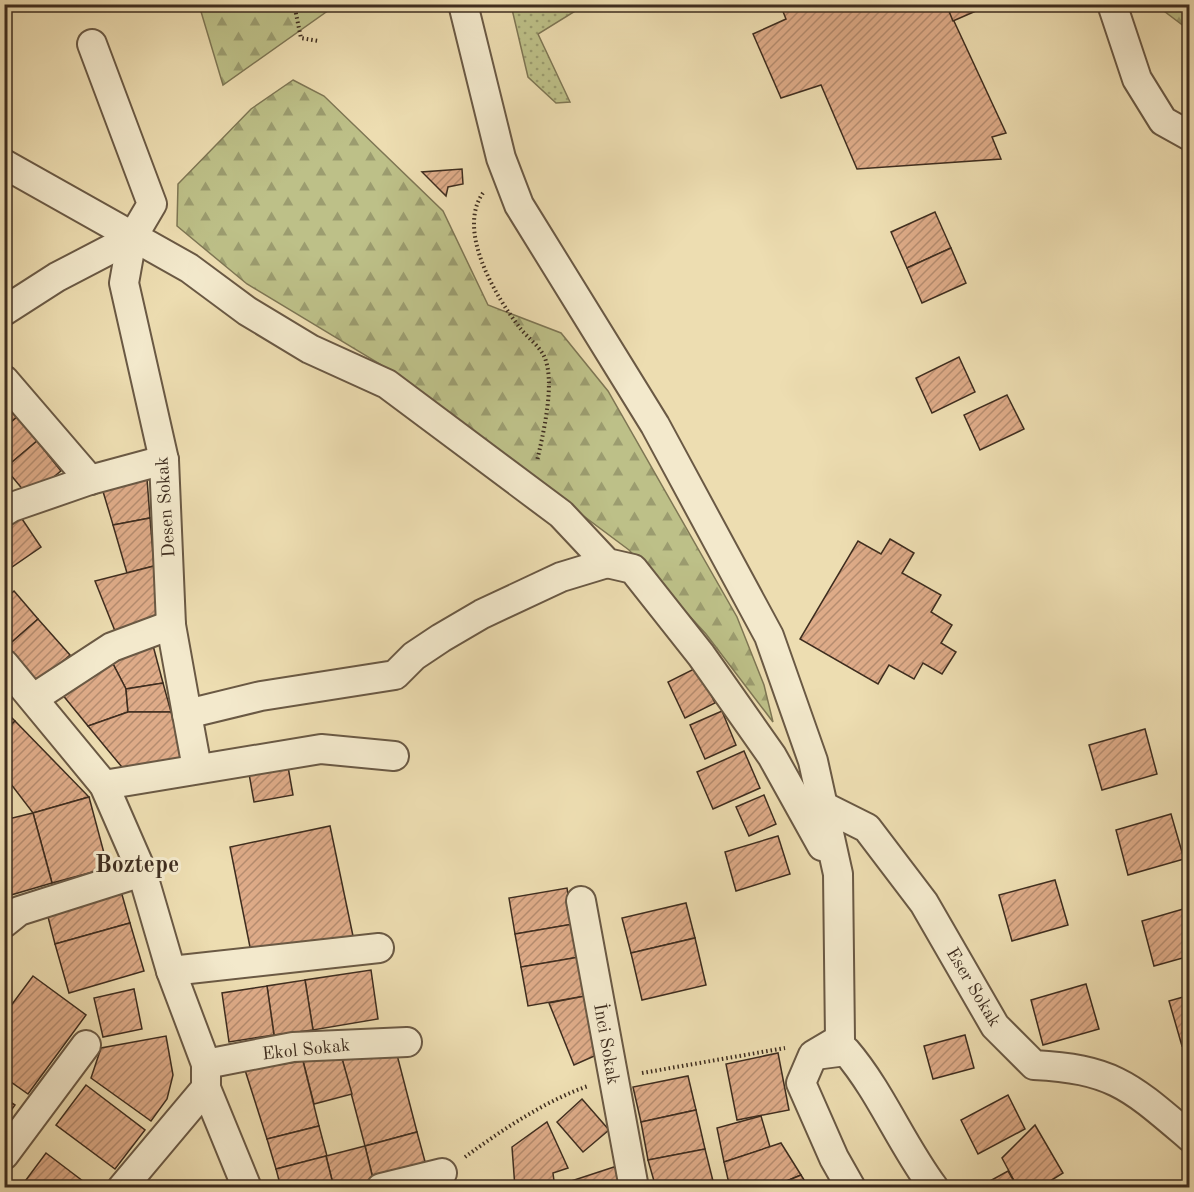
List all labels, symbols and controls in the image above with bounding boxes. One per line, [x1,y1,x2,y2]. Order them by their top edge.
street label: Desen Sokak [154,456,178,558]
district label: Boztepe [95,854,179,878]
street label: Eser Sokak [943,945,1004,1030]
street label: İnci Sokak [590,1002,625,1086]
street label: Ekol Sokak [261,1036,351,1064]

